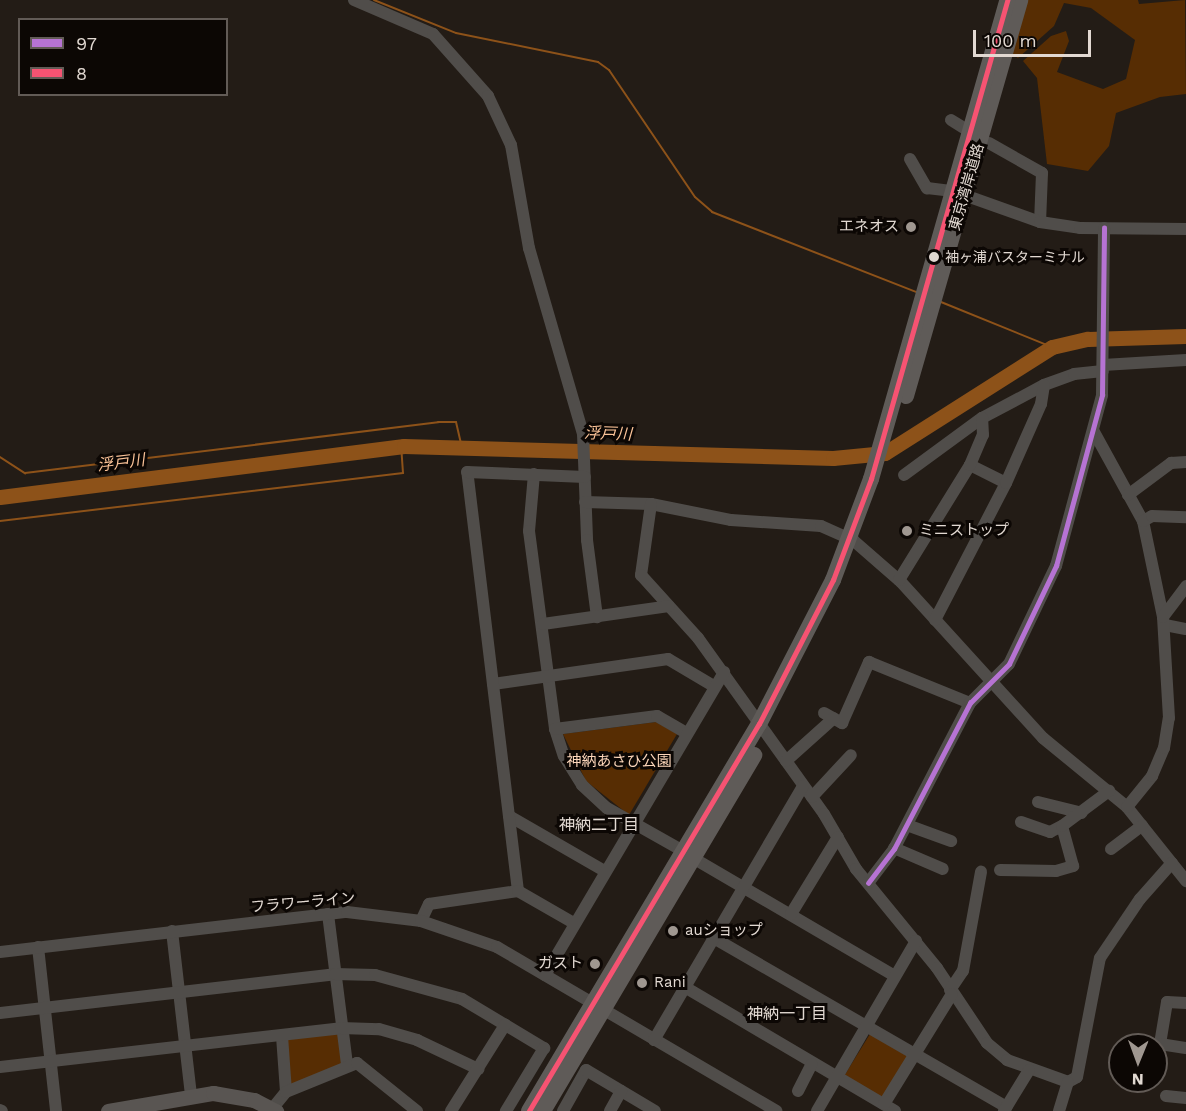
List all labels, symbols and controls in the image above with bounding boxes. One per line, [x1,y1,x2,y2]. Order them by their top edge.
legend [18,18,228,96]
scale bar [976,18,1094,56]
text: 100 m [984,30,1037,51]
text: 97 [76,33,97,54]
text: 8 [76,63,87,84]
street label: 東京湾岸道路 [946,141,988,233]
place label: エネオス [839,218,899,236]
marker: エネオス [904,220,918,234]
place label: 袖ヶ浦バスターミナル [945,249,1085,265]
marker: 袖ヶ浦バスターミナル [928,251,940,263]
water label: 浮戸川 [584,424,632,444]
water label: 浮戸川 [96,451,146,475]
place label: ミニストップ [919,522,1009,540]
marker: ミニストップ [900,524,914,538]
park label: 神納あさひ公園 [567,753,671,771]
district label: 神納二丁目 [559,815,639,835]
street label: フラワーライン [250,889,356,917]
place label: auショップ [685,922,763,940]
marker: auショップ [666,924,680,938]
place label: ガスト [538,955,583,973]
marker: ガスト [588,957,602,971]
place label: Rani [654,974,686,992]
marker: Rani [635,976,649,990]
district label: 神納一丁目 [747,1004,827,1024]
north arrow [1108,1033,1168,1093]
text: N [1132,1070,1144,1089]

